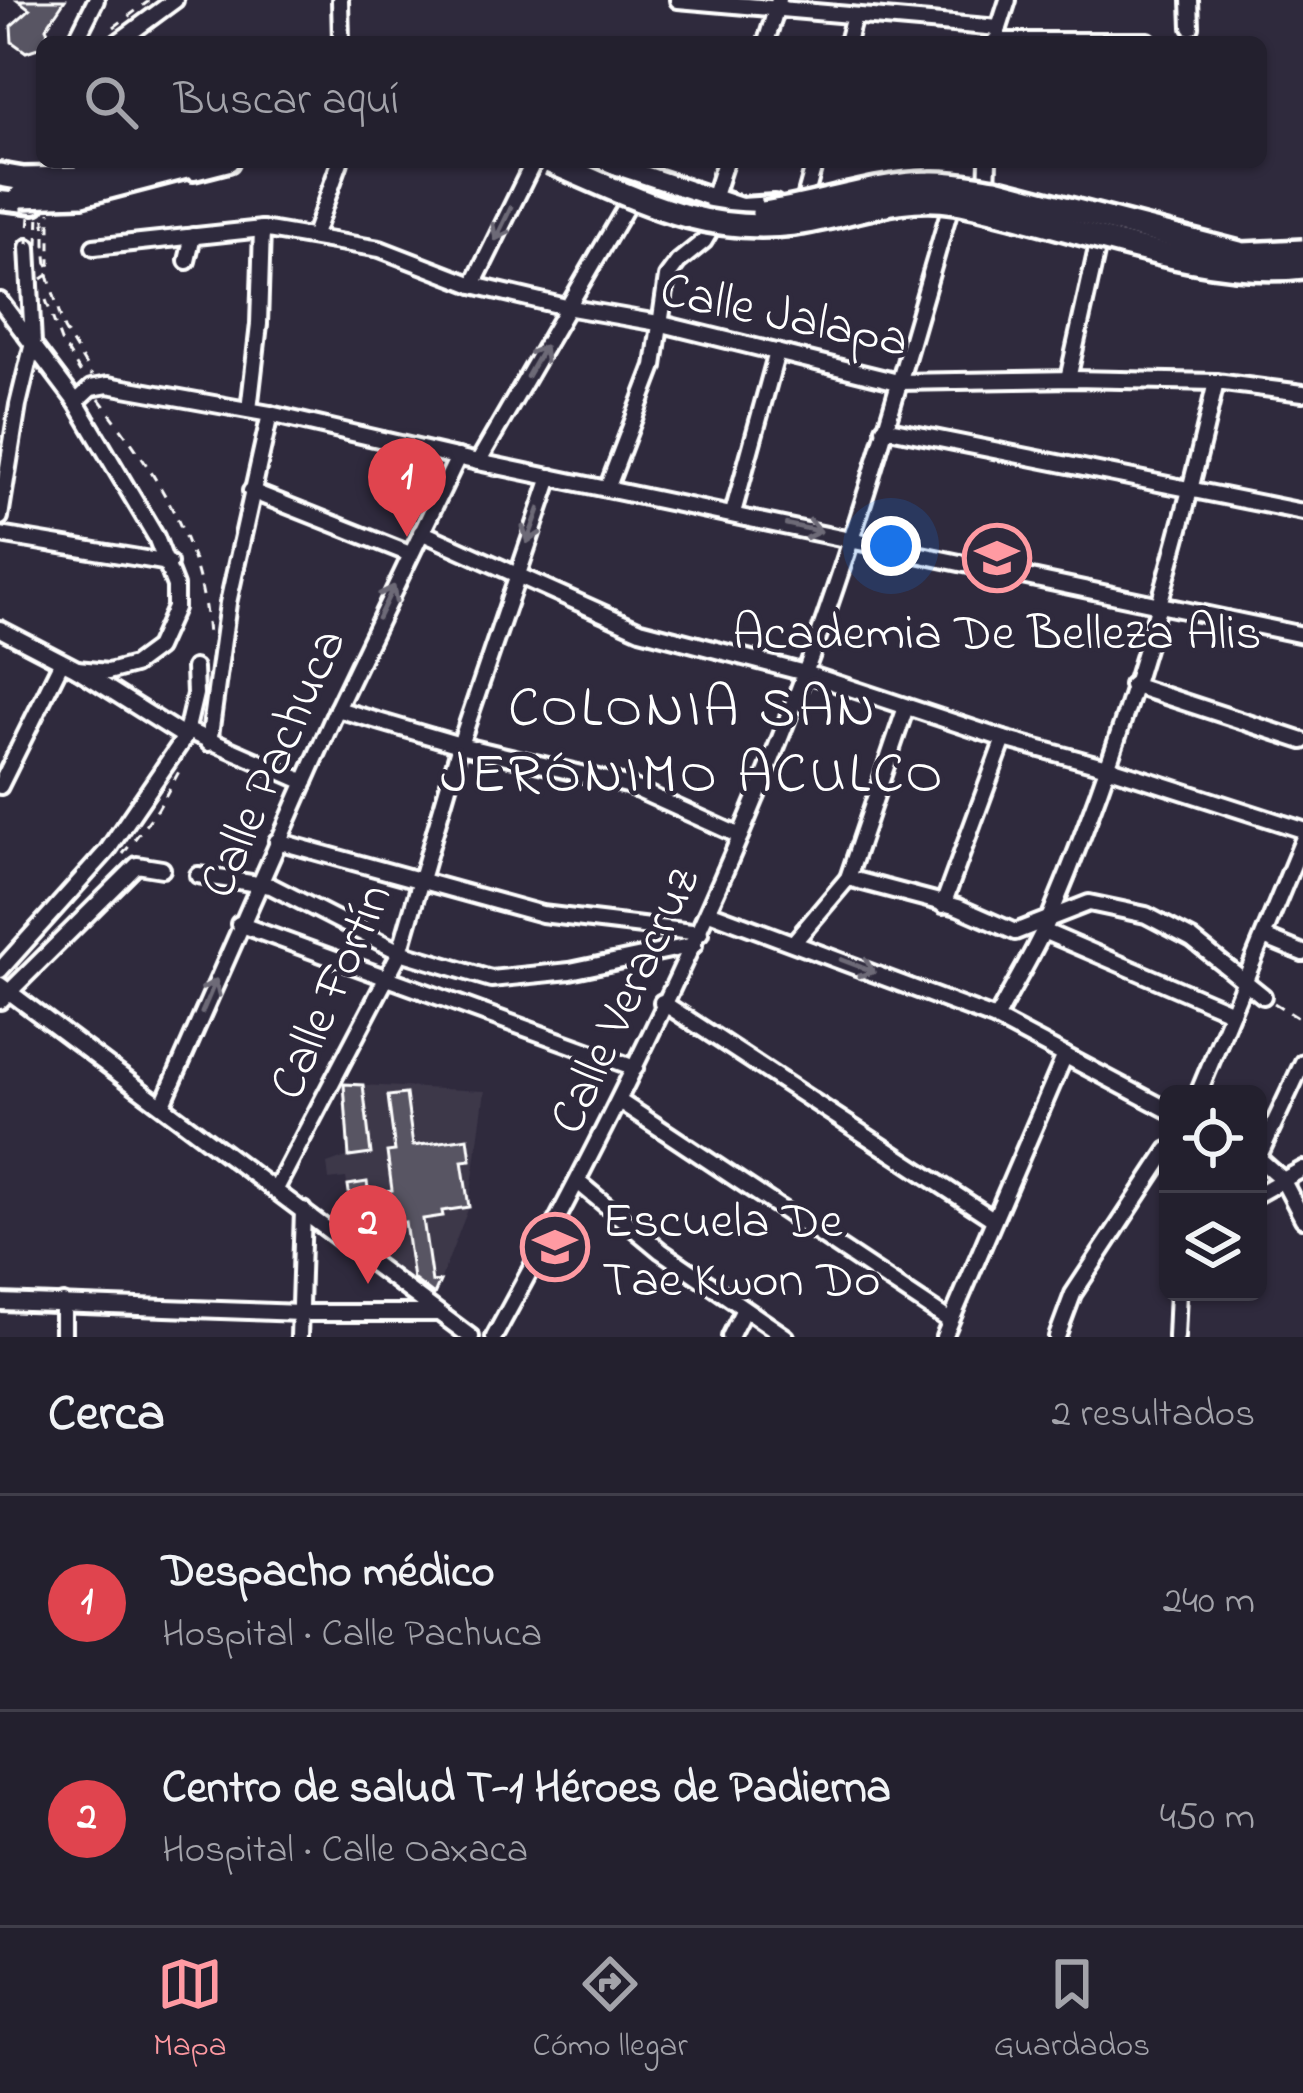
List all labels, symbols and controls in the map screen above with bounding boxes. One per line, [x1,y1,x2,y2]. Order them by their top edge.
search box [36,36,1267,168]
icon: search [78,69,144,135]
text: Buscar aquí [174,69,399,135]
one-way arrow [490,206,513,241]
street label: Calle Jalapa [653,254,915,380]
one-way arrow [525,344,548,379]
pin: 1 [368,438,446,537]
one-way arrow [521,507,542,544]
your location [861,516,921,576]
one-way arrow [785,517,823,540]
school or university icon: Academia De Belleza Alis [962,523,1032,593]
one-way arrow [376,585,399,620]
place label: Academia De Belleza Alis [732,598,1262,673]
street label: Calle Pachuca [182,617,368,911]
district label: COLONIA SAN JERÓNIMO ACULCO [440,670,946,819]
street label: Calle Veracruz [532,855,722,1147]
street label: Calle Fortín [252,872,414,1113]
one-way arrow [839,957,876,979]
one-way arrow [200,978,221,1015]
map controls [1159,1085,1267,1301]
button: locate [1159,1085,1267,1193]
pin: 2 [329,1185,407,1284]
place label: Escuela De Tae Kwon Do [602,1186,880,1320]
button: layers [1159,1193,1267,1301]
school or university icon: Escuela De Tae Kwon Do [520,1212,590,1282]
text: Cerca [48,1378,165,1453]
text: 2 resultados [1051,1387,1255,1444]
text: Despacho médico [162,1541,495,1607]
text: 1 [81,1574,93,1631]
text: 240 m [1163,1574,1255,1631]
text: Hospital · Calle Pachuca [162,1607,542,1664]
text: Centro de salud T-1 Héroes de Padierna [162,1757,891,1823]
text: 2 [77,1790,97,1847]
text: 450 m [1160,1790,1255,1847]
text: Hospital · Calle Oaxaca [162,1823,528,1880]
tab: Mapa [153,1951,227,2071]
tab: Cómo llegar [533,1951,688,2071]
tab: Guardados [994,1951,1150,2071]

